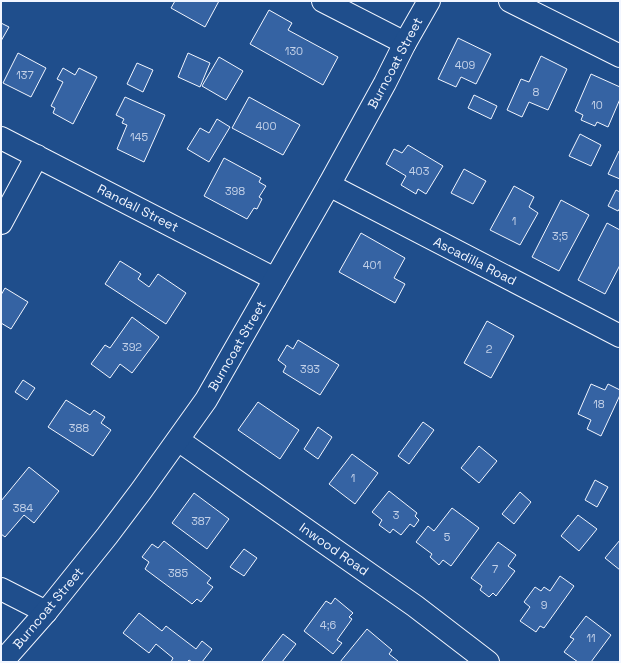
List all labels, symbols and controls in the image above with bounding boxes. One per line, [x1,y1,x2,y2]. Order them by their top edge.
street label: Burncoat Street [364,14,426,112]
house number: 130 [285,44,303,58]
house number: 409 [455,58,476,72]
house number: 137 [16,68,34,82]
house number: 8 [533,85,540,99]
house number: 10 [591,98,603,112]
house number: 400 [256,119,276,133]
house number: 145 [130,130,148,144]
house number: 403 [409,164,430,178]
street label: Randall Street [95,180,181,236]
house number: 398 [225,184,245,198]
house number: 1 [512,214,516,228]
house number: 3;5 [552,229,568,243]
street label: Ascadilla Road [431,233,519,289]
house number: 401 [363,258,381,272]
street label: Burncoat Street [204,298,270,394]
house number: 392 [122,340,142,354]
house number: 2 [486,342,493,356]
house number: 393 [300,362,320,376]
house number: 18 [593,397,605,411]
house number: 388 [69,421,89,435]
house number: 1 [351,471,355,485]
house number: 384 [13,501,33,515]
house number: 3 [393,508,400,522]
house number: 387 [191,514,211,528]
street label: Inwood Road [296,519,372,579]
house number: 5 [444,530,451,544]
house number: 7 [492,562,498,576]
street label: Burncoat Street [9,564,87,652]
house number: 385 [168,566,188,580]
house number: 9 [541,598,548,612]
house number: 4;6 [320,618,336,632]
house number: 11 [586,631,596,645]

